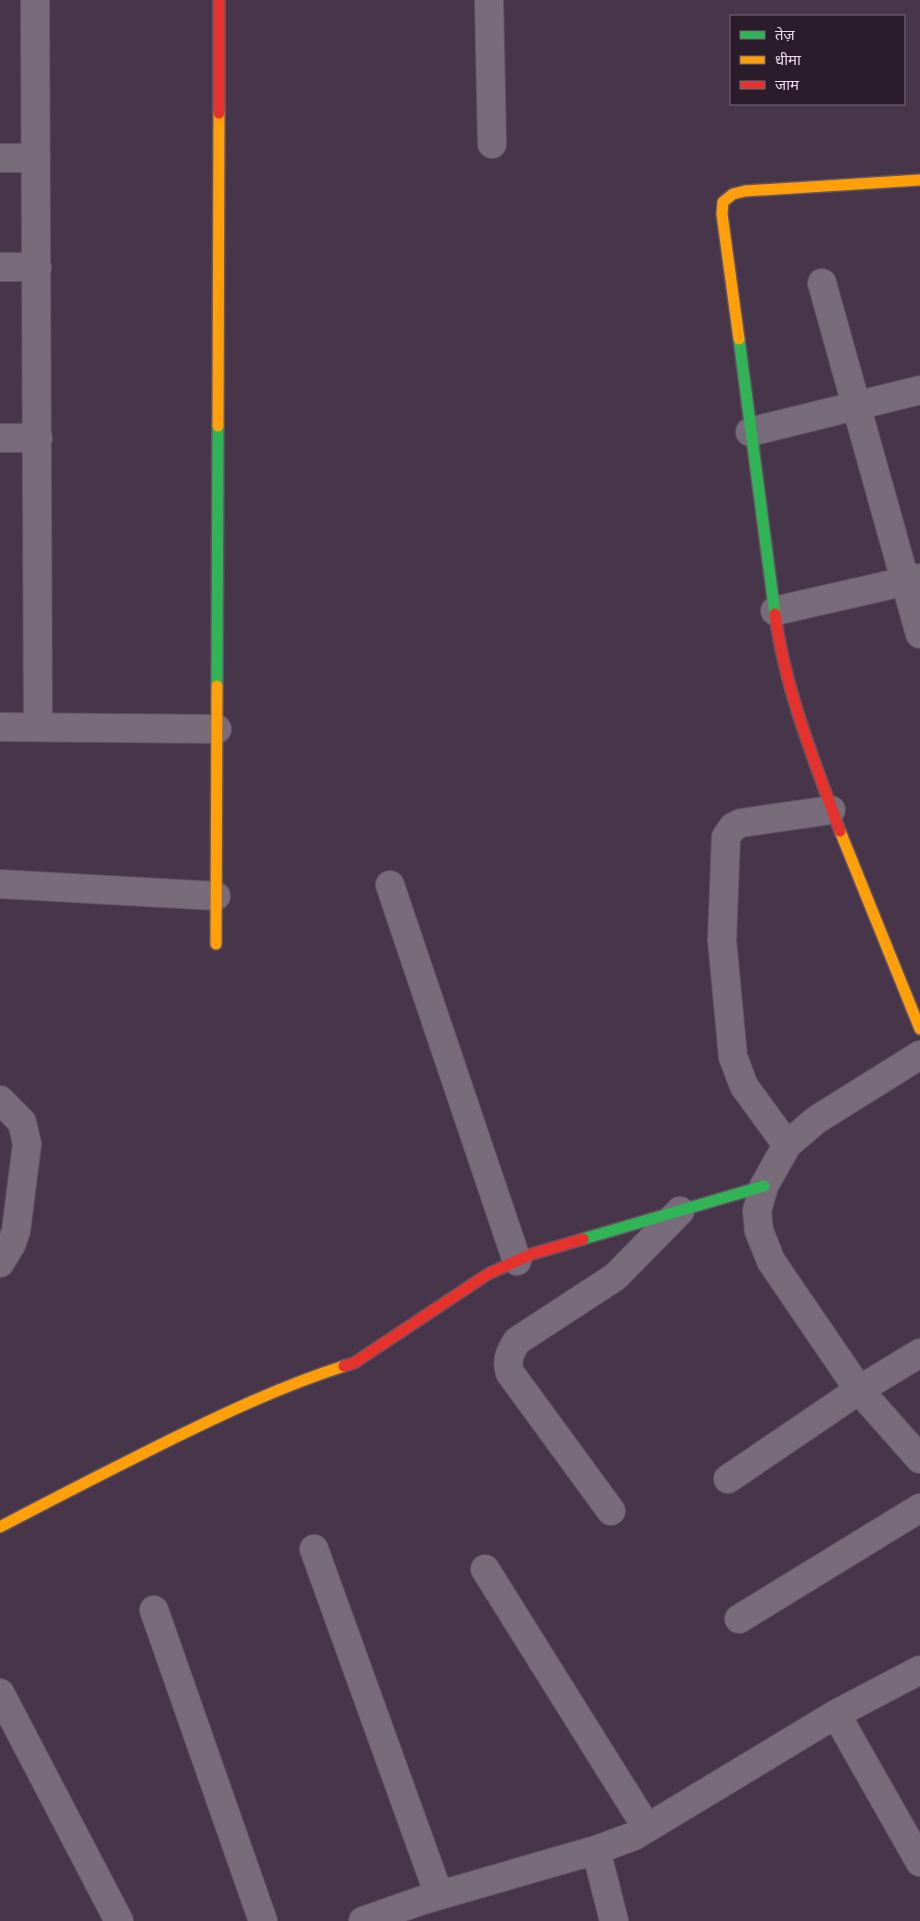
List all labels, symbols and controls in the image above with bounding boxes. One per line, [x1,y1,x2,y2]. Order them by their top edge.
legend [730,15,905,105]
text: तेज़ [775,26,796,44]
text: धीमा [775,51,802,69]
text: जाम [775,76,800,94]

